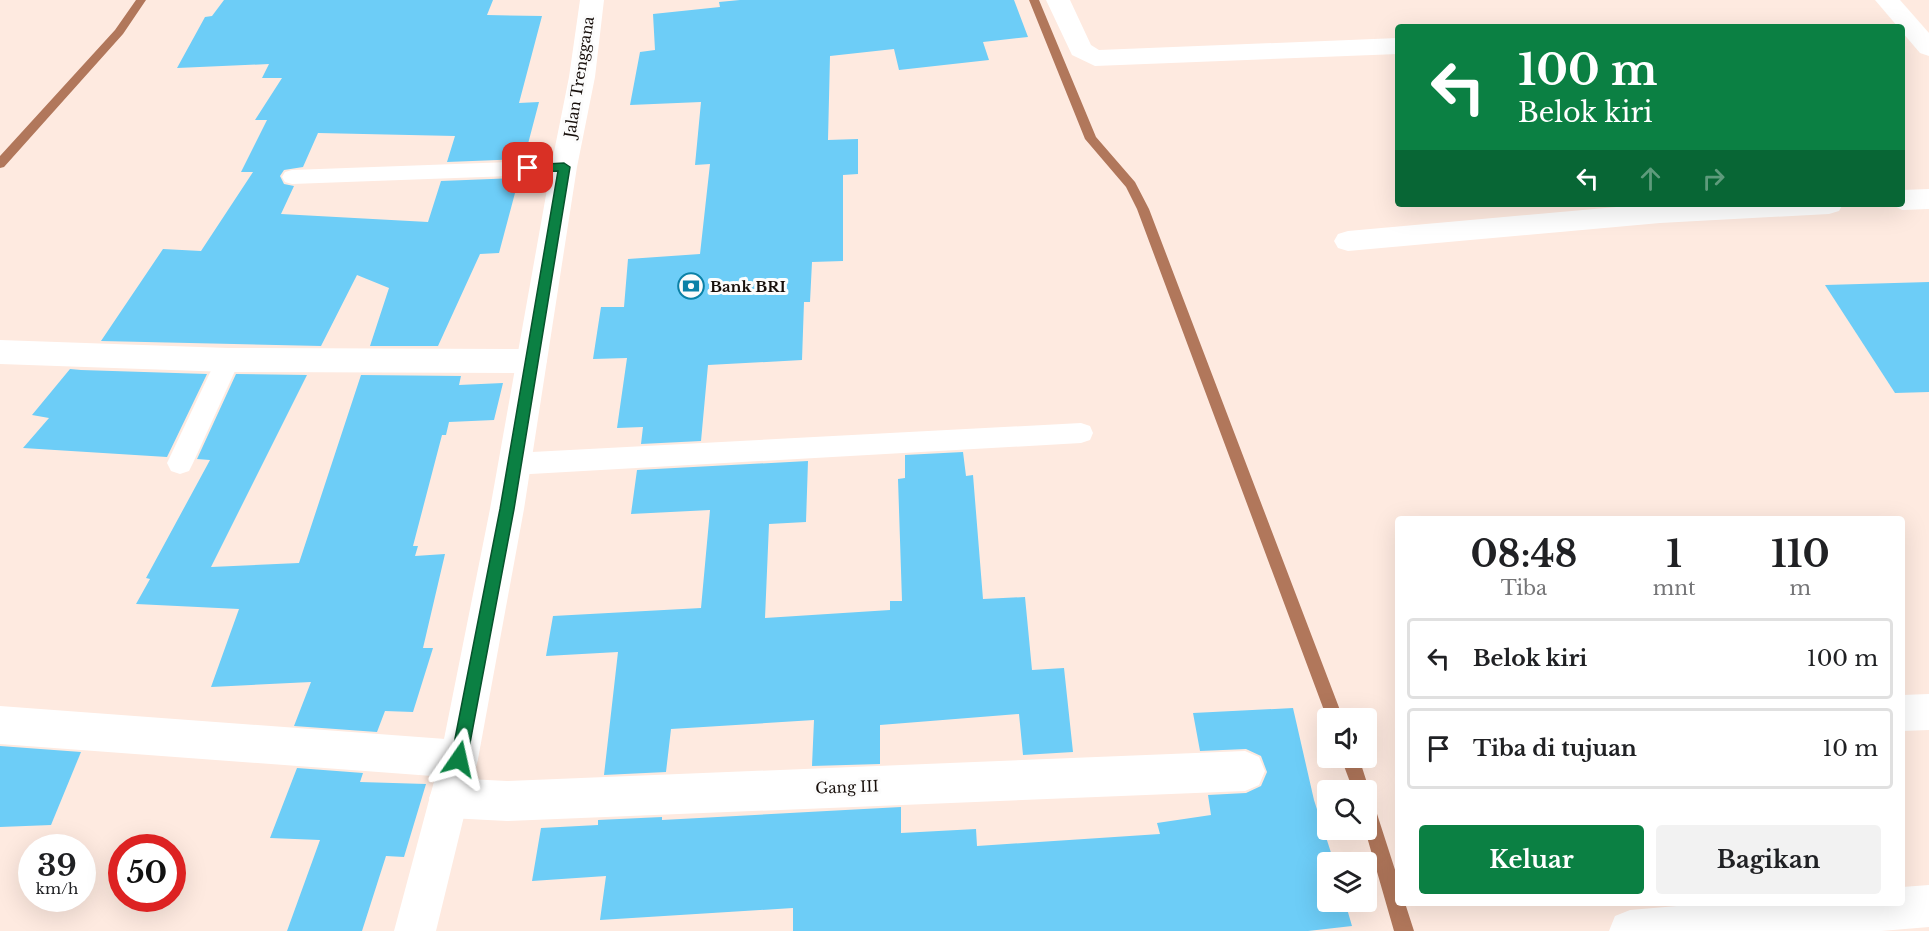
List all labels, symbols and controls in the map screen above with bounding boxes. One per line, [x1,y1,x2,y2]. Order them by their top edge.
street label: Jalan Trenggana [560,14,598,141]
text: 100 m [1518,44,1657,96]
icon: left [1419,48,1497,126]
text: Belok kiri [1518,96,1653,129]
pin [502,142,553,193]
icon: arrive [511,151,544,184]
icon: left [1571,162,1604,195]
icon: ahead [1634,162,1667,195]
icon: right [1697,162,1730,195]
bank icon: Bank BRI [676,271,706,301]
place label: Bank BRI [710,277,786,296]
text: 08:48 [1470,532,1577,577]
text: 1 [1666,532,1682,577]
text: 110 [1771,532,1830,577]
text: Tiba [1501,576,1547,600]
text: mnt [1653,576,1696,600]
text: m [1790,576,1811,600]
icon: left [1422,642,1455,675]
text: Belok kiri [1473,645,1587,672]
text: 100 m [1807,645,1878,672]
map controls [1317,708,1377,912]
button: sound [1317,708,1377,768]
position arrow [427,727,491,791]
icon: arrive [1422,732,1455,765]
text: Tiba di tujuan [1473,735,1637,762]
text: 10 m [1823,735,1878,762]
street label: Gang III [815,776,879,798]
button: search [1317,780,1377,840]
button: Keluar [1419,825,1644,894]
button: Bagikan [1656,825,1881,894]
speed limit sign: 50 [108,834,186,912]
text: 39 [37,847,77,884]
button: layers [1317,852,1377,912]
text: km/h [36,879,78,898]

